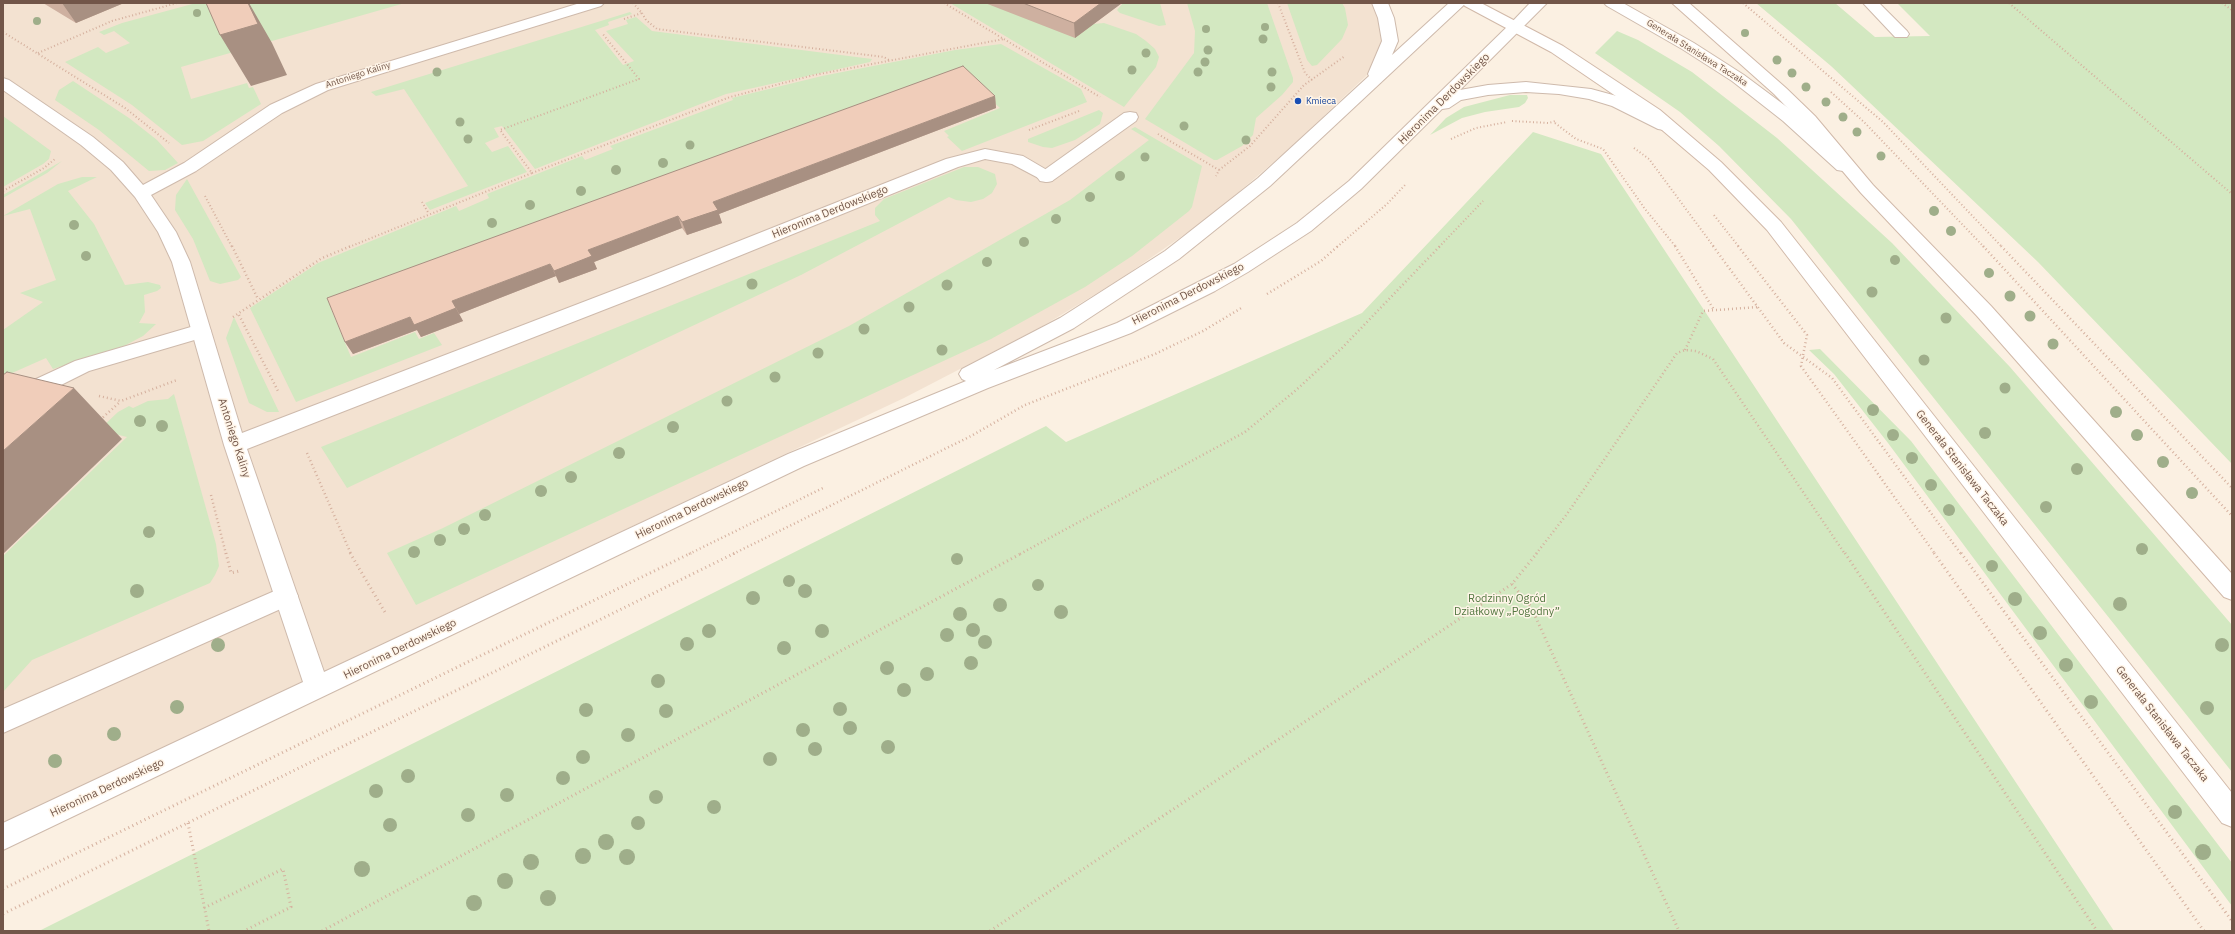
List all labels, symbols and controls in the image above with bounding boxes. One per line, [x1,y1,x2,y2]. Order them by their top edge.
street label: Generała Stanisława Taczaka [1644,17,1750,89]
street label: Hieronima Derdowskiego [1396,51,1492,147]
street label: Antoniego Kaliny [324,59,392,91]
marker: Kmieca [1293,96,1303,106]
place label: Kmieca [1306,96,1336,106]
street label: Hieronima Derdowskiego [770,183,890,241]
street label: Hieronima Derdowskiego [1130,260,1246,328]
street label: Antoniego Kaliny [215,397,253,479]
street label: Generała Stanisława Taczaka [1913,408,2011,528]
street label: Hieronima Derdowskiego [633,476,751,542]
park label: Rodzinny Ogród Działkowy „Pogodny” [1454,592,1560,618]
street label: Hieronima Derdowskiego [341,616,459,682]
street label: Generała Stanisława Taczaka [2113,664,2211,784]
street label: Hieronima Derdowskiego [48,756,166,820]

